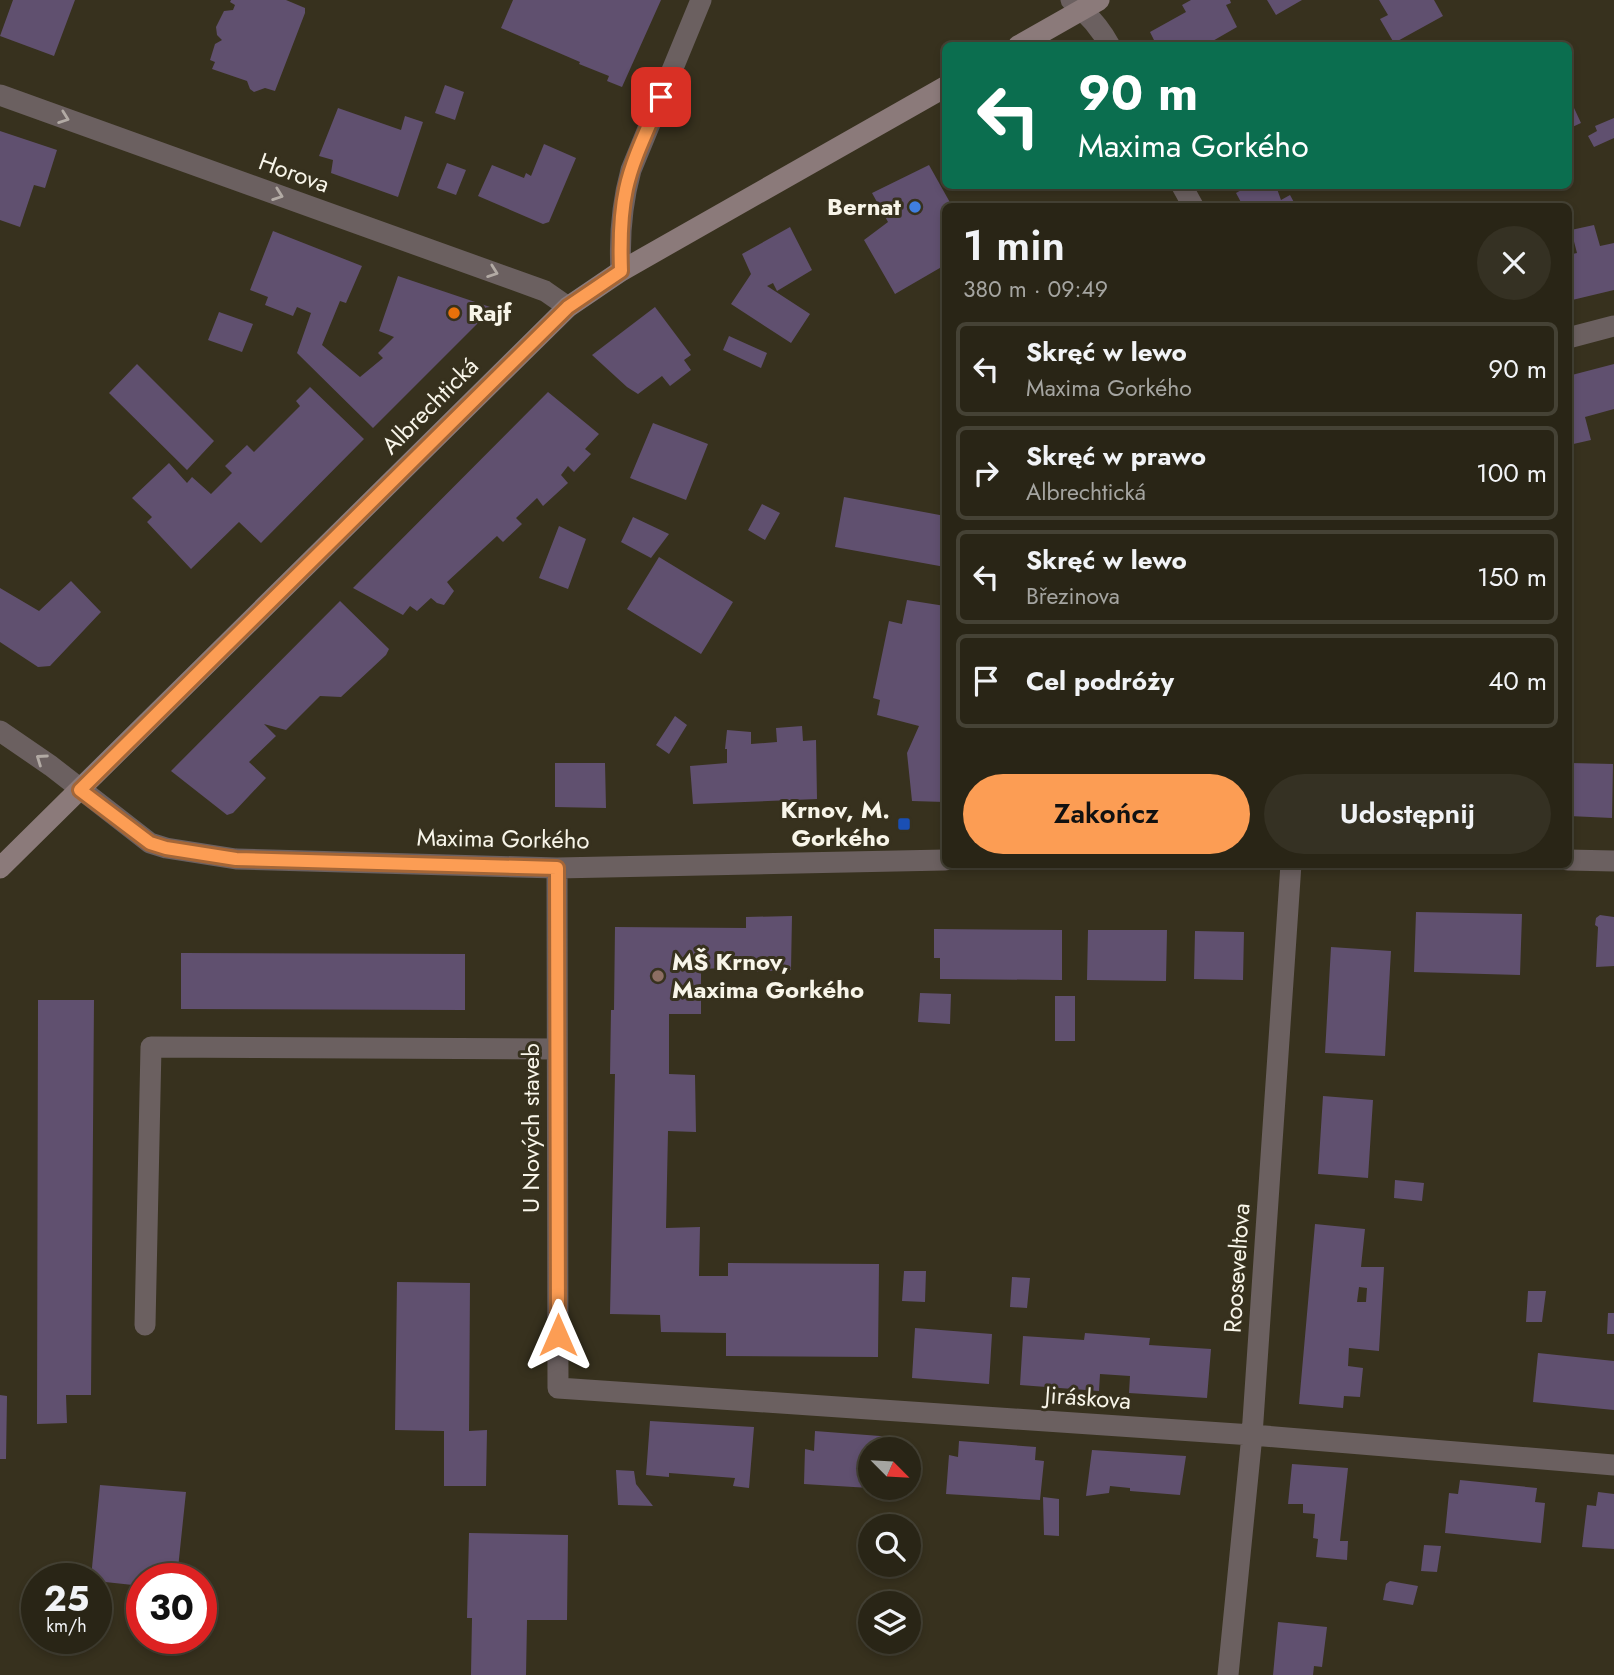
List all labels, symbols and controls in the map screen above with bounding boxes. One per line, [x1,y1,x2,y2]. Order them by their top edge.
text: 90 m [1078,58,1198,128]
pin [631,67,691,127]
icon: left [963,70,1054,161]
icon: arrive [642,78,680,116]
one-way arrow [58,110,70,124]
text: Maxima Gorkého [1078,123,1309,169]
street label: Horova [254,144,334,201]
one-way arrow [272,187,284,201]
place label: Bernat [827,189,901,224]
marker: Bernat [907,199,923,215]
text: 1 min [963,215,1065,276]
button: close [1477,226,1551,300]
one-way arrow [486,264,498,278]
text: 380 m · 09:49 [963,272,1108,306]
place label: Rajf [468,295,513,330]
marker: Rajf [446,305,462,321]
text: Skręć w lewo [1026,333,1187,371]
street label: Albrechtická [373,349,486,462]
icon: left [967,350,1005,388]
text: 90 m [1488,350,1547,388]
text: Maxima Gorkého [1026,371,1192,405]
text: Skręć w prawo [1026,437,1206,475]
icon: right [967,454,1005,492]
text: 100 m [1476,454,1547,492]
text: Albrechtická [1026,475,1146,509]
text: Skręć w lewo [1026,541,1187,579]
icon: left [967,558,1005,596]
text: 150 m [1477,558,1547,596]
text: Březinova [1026,579,1120,613]
icon: arrive [967,662,1005,700]
text: Cel podróży [1026,662,1174,700]
text: 40 m [1488,662,1547,700]
one-way arrow [36,755,49,767]
button: Zakończ [963,774,1250,854]
button: Udostępnij [1264,774,1551,854]
place label: Krnov, M. Gorkého [780,792,890,855]
marker: Krnov, M. Gorkého [896,816,912,832]
street label: Maxima Gorkého [416,819,590,858]
place label: MŠ Krnov, Maxima Gorkého [672,944,864,1007]
marker: MŠ Krnov, Maxima Gorkého [650,968,666,984]
street label: U Nových staveb [513,1043,548,1213]
street label: Rooseveltova [1215,1202,1258,1334]
position arrow [521,1298,595,1372]
street label: Jiráskova [1041,1377,1132,1418]
north arrow [858,1437,920,1500]
map controls [858,1437,921,1654]
button: search [858,1514,921,1577]
speed limit sign: 30 [126,1563,217,1654]
text: 25 [44,1574,89,1624]
button: layers [858,1591,921,1654]
text: km/h [46,1613,87,1639]

